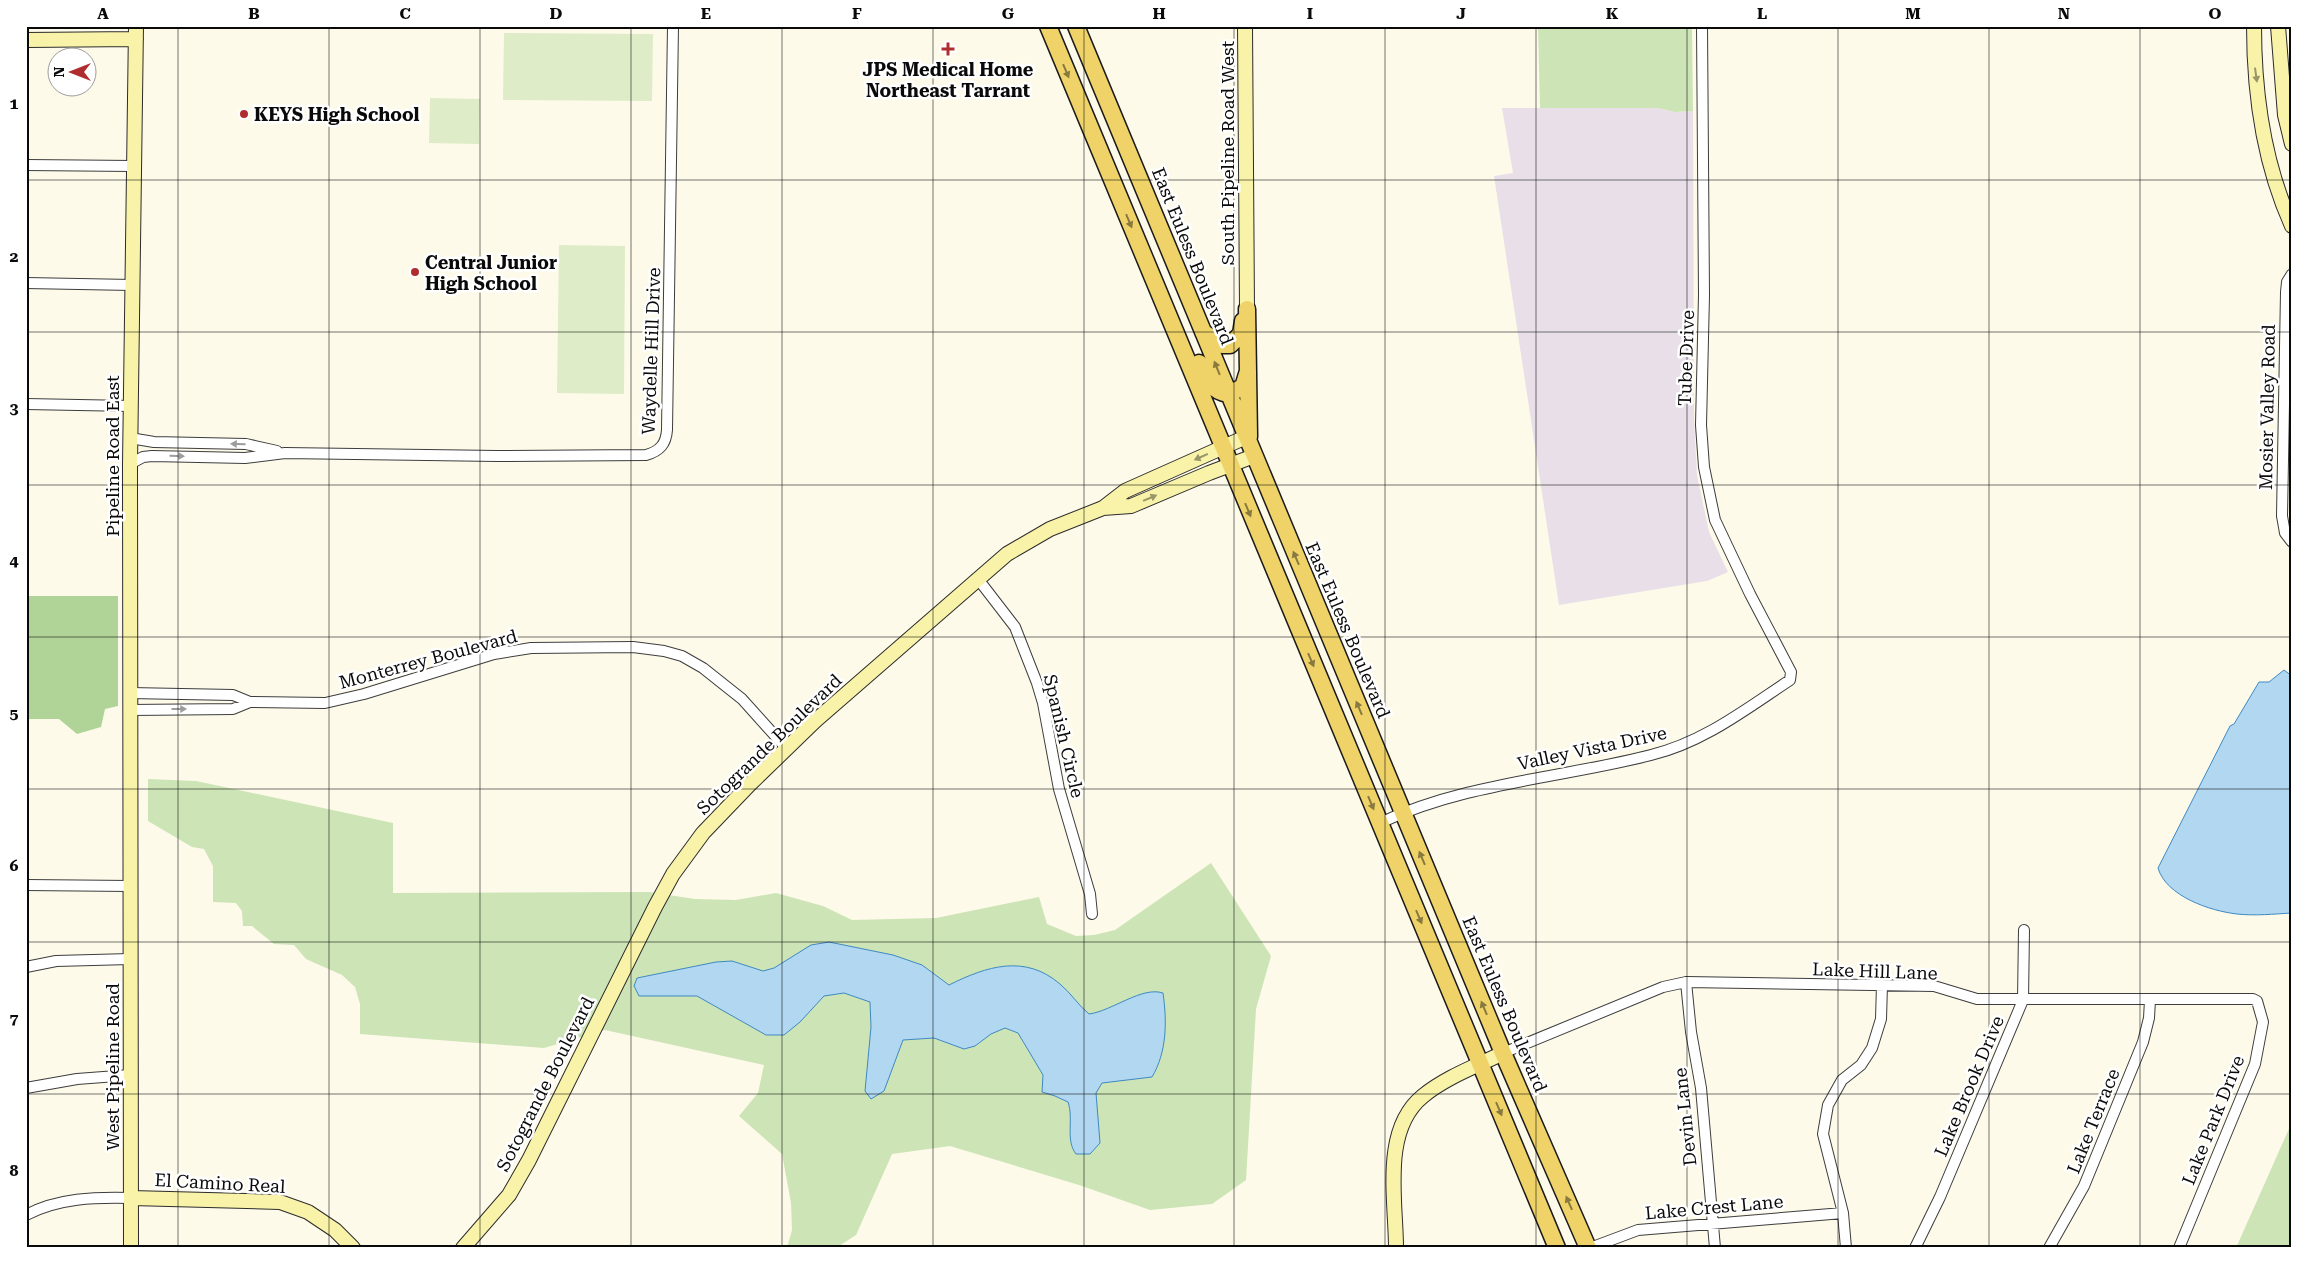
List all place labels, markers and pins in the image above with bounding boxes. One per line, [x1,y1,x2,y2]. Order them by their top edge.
marker: JPS Medical Home Northeast Tarrant [941,42,955,56]
place label: JPS Medical Home Northeast Tarrant [863,59,1034,101]
place label: KEYS High School [254,104,420,125]
marker: KEYS High School [238,108,250,120]
place label: Central Junior High School [425,252,557,294]
marker: Central Junior High School [409,266,421,278]

